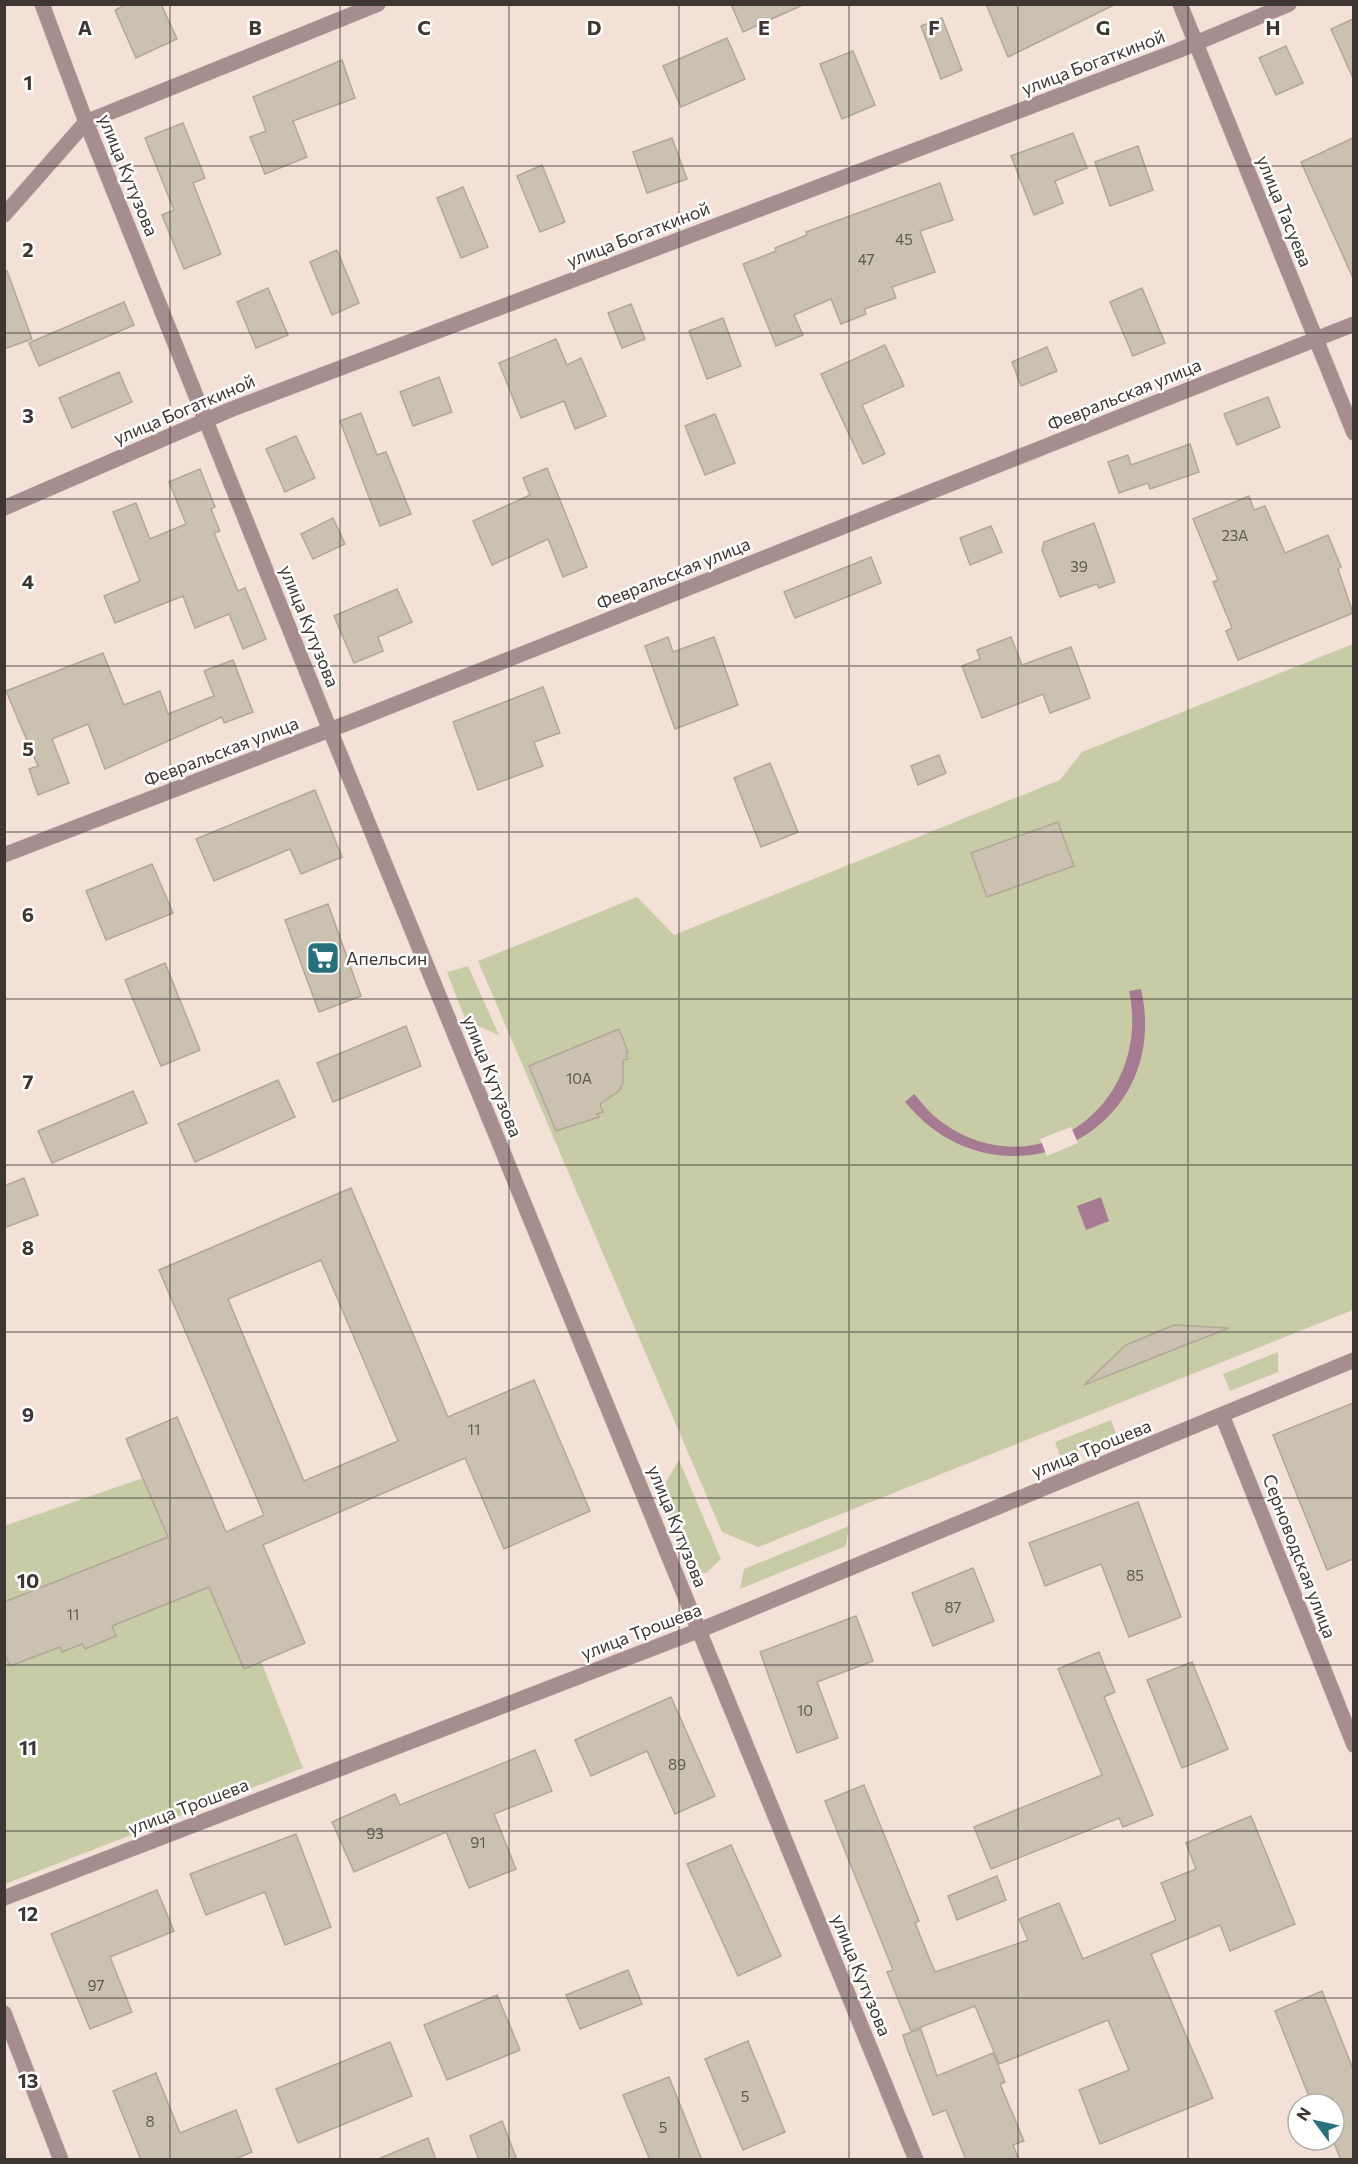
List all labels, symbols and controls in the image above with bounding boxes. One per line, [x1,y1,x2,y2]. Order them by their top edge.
text: A [78,15,92,39]
text: B [248,15,262,39]
text: C [417,15,431,39]
text: D [587,15,601,39]
text: E [758,15,770,39]
text: F [928,15,940,39]
text: G [1096,15,1110,39]
text: H [1266,15,1281,39]
street label: улица Богаткиной [1018,25,1168,99]
text: 1 [23,70,33,94]
street label: улица Кутузова [95,111,163,239]
street label: улица Тасуева [1253,152,1317,270]
street label: улица Богаткиной [563,197,713,271]
house number: 45 [895,230,913,248]
text: 2 [22,237,34,261]
house number: 47 [858,250,874,268]
street label: Февральская улица [1044,353,1204,435]
street label: улица Богаткиной [110,369,258,449]
text: 3 [22,403,34,427]
house number: 23А [1222,526,1248,544]
street label: Февральская улица [593,532,753,614]
house number: 39 [1070,557,1088,575]
street label: улица Кутузова [276,562,344,690]
text: 4 [22,569,34,593]
street label: Февральская улица [141,711,301,791]
text: 5 [22,736,34,760]
text: 6 [22,902,34,926]
supermarket icon: Апельсин [305,940,341,976]
place label: Апельсин [346,947,427,969]
street label: улица Кутузова [459,1012,527,1140]
text: 7 [23,1069,34,1093]
house number: 10А [566,1069,592,1087]
text: 8 [22,1235,34,1259]
text: 9 [22,1402,34,1426]
street label: улица Трошева [1028,1414,1154,1482]
house number: 11 [468,1420,480,1438]
street label: улица Кутузова [644,1462,712,1590]
street label: Серноводская улица [1259,1471,1341,1641]
house number: 85 [1126,1566,1144,1584]
text: 10 [17,1568,39,1592]
street label: улица Трошева [578,1598,704,1664]
house number: 87 [945,1598,962,1616]
house number: 11 [67,1605,79,1623]
house number: 10 [797,1701,813,1719]
text: 11 [19,1735,37,1759]
house number: 89 [668,1755,686,1773]
street label: улица Трошева [125,1773,251,1839]
house number: 93 [366,1824,384,1842]
house number: 91 [470,1833,486,1851]
text: 12 [18,1901,38,1925]
street label: улица Кутузова [828,1911,896,2039]
house number: 97 [88,1976,105,1994]
text: 13 [18,2068,38,2092]
house number: 5 [741,2087,749,2105]
north arrow [1286,2092,1346,2152]
text: N [1292,2103,1314,2124]
house number: 8 [145,2112,155,2130]
house number: 5 [659,2118,667,2136]

